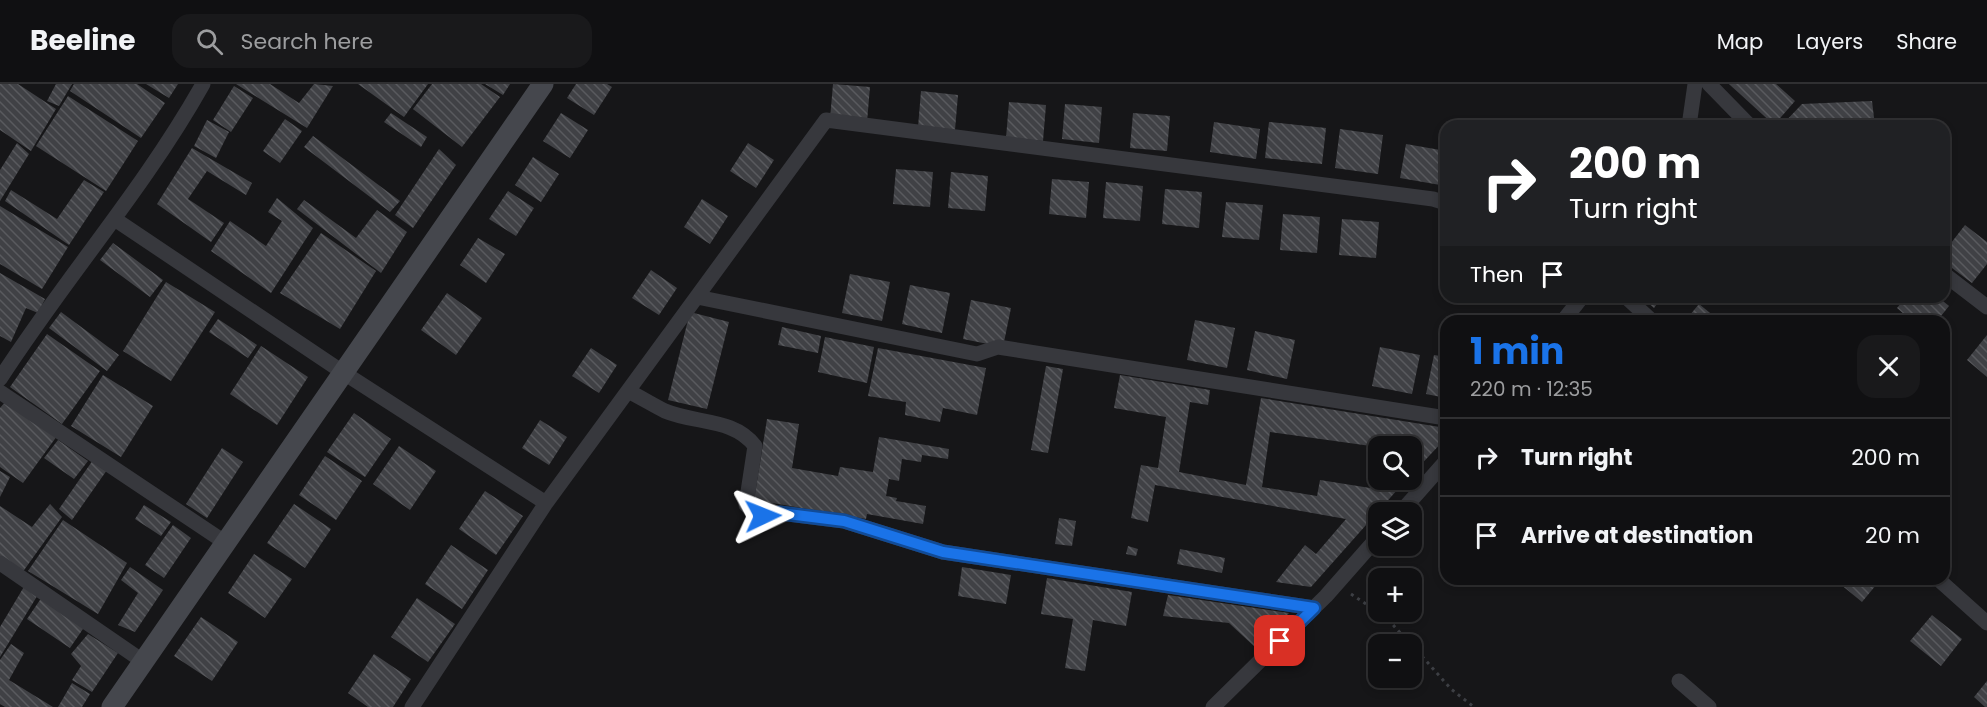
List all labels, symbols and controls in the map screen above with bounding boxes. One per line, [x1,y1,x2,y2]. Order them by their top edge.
search box [172,14,592,68]
text: Beeline [30,21,136,60]
icon: search [193,25,226,58]
text: Search here [241,26,373,57]
text: Map [1717,27,1763,56]
text: Layers [1796,27,1863,56]
text: Share [1896,27,1957,56]
text: 200 m [1569,134,1701,193]
icon: right [1470,144,1548,222]
text: Turn right [1569,190,1698,227]
icon: arrive [1536,258,1569,291]
text: Then [1470,259,1524,290]
text: 1 min [1470,326,1564,377]
button: close [1857,335,1920,398]
text: 220 m · 12:35 [1470,375,1593,403]
map controls [1368,436,1422,688]
button: search [1368,436,1422,490]
icon: right [1470,441,1503,474]
text: Turn right [1521,442,1632,473]
text: 200 m [1851,442,1920,473]
position arrow [731,484,795,548]
button: layers [1368,502,1422,556]
icon: arrive [1470,519,1503,552]
text: Arrive at destination [1521,520,1753,551]
text: 20 m [1865,520,1920,551]
button: + [1368,568,1422,622]
pin [1254,615,1305,666]
icon: arrive [1263,624,1296,657]
button: − [1368,634,1422,688]

